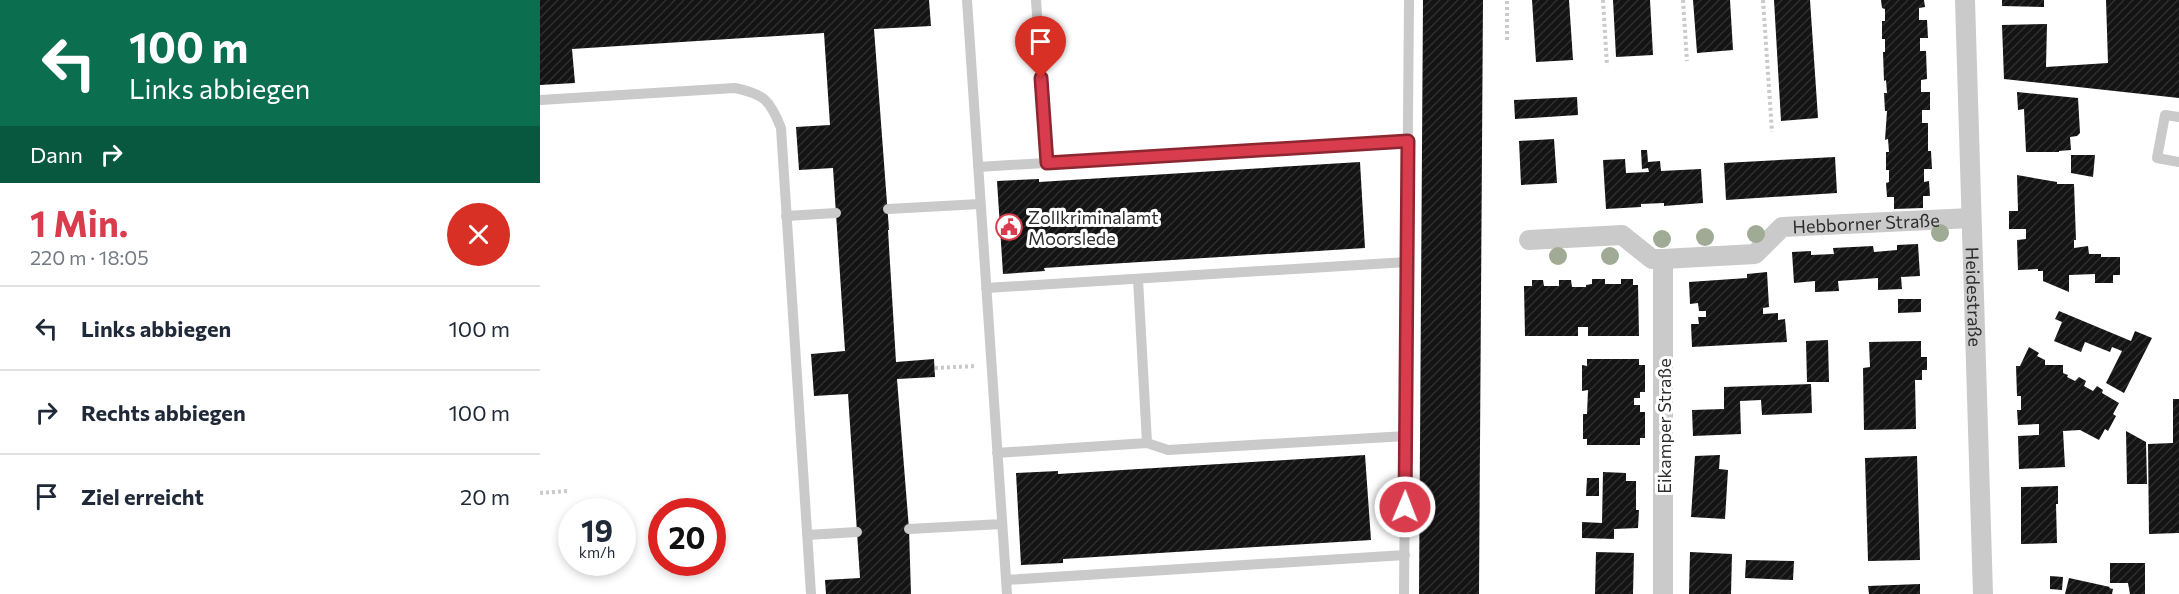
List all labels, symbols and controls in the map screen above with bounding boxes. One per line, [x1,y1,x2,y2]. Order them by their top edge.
pin [1015,16,1066,78]
text: 100 m [129,20,249,72]
icon: left [30,24,108,102]
icon: arrive [1024,25,1057,58]
text: Links abbiegen [129,72,310,105]
icon: right [95,138,128,171]
text: Dann [30,141,83,168]
text: 1 Min. [30,200,128,244]
button: close [447,203,510,266]
place label: Zollkriminalamt Moorslede [1028,206,1159,249]
street label: Hebborner Straße [1792,209,1940,237]
public building icon: Zollkriminalamt Moorslede [994,212,1024,242]
text: 220 m · 18:05 [30,245,149,269]
street label: Heidestraße [1961,247,1987,347]
icon: left [30,312,63,345]
text: Links abbiegen [81,315,231,342]
text: 100 m [448,315,510,342]
street label: Eikamper Straße [1653,358,1675,494]
icon: right [30,396,63,429]
text: Rechts abbiegen [81,399,246,426]
text: 100 m [448,399,510,426]
position arrow [1373,475,1437,539]
icon: arrive [30,480,63,513]
text: Ziel erreicht [81,483,204,510]
text: 20 m [460,483,510,510]
speed limit sign: 20 [648,498,726,576]
text: 19 [581,511,613,548]
text: km/h [579,543,615,561]

